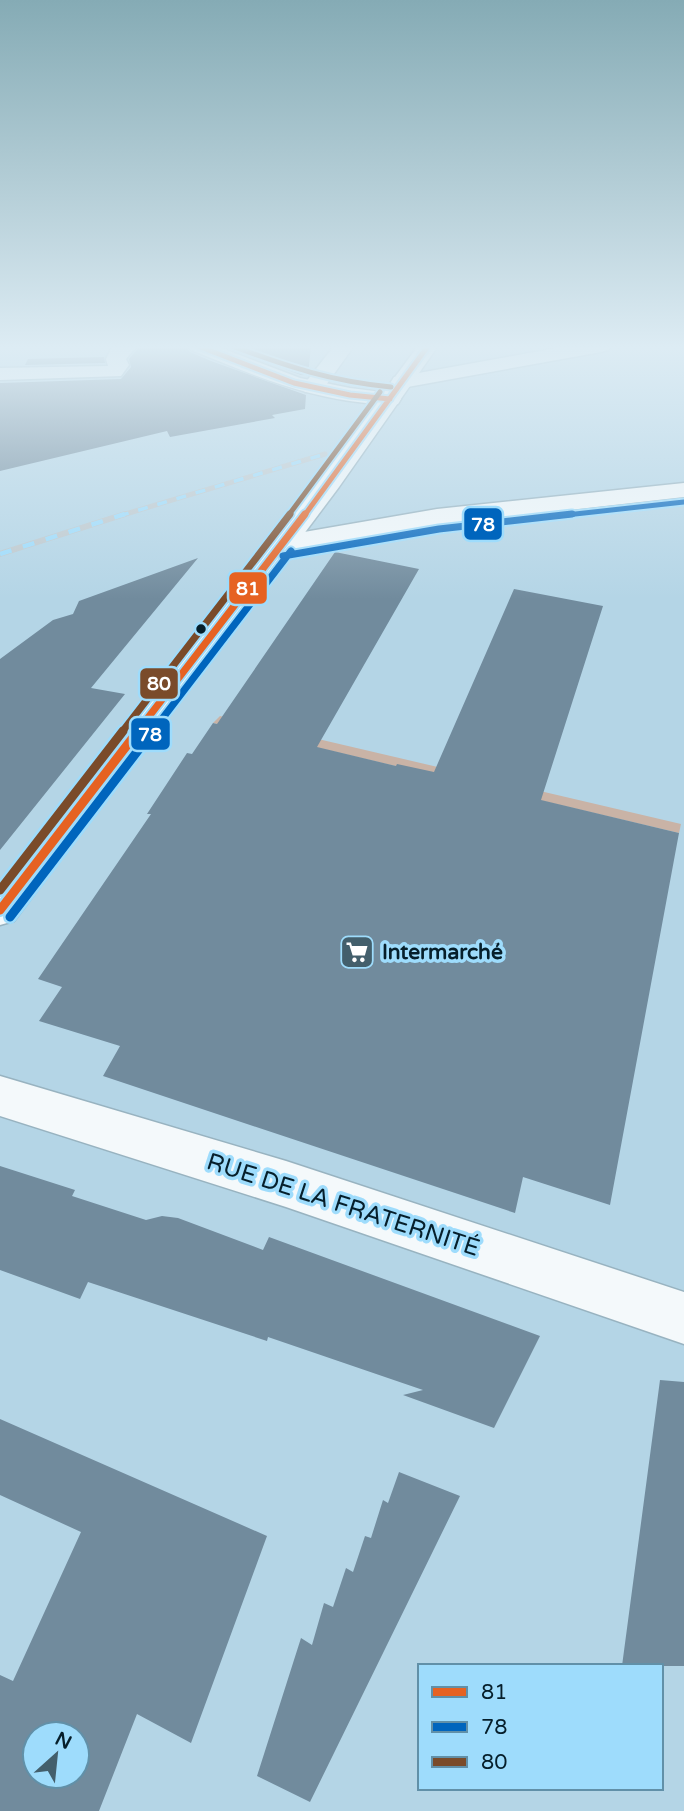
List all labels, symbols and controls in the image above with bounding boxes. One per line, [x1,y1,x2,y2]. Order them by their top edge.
line badge: 78 [463,507,503,541]
text: 78 [471,514,495,536]
line badge: 81 [228,571,268,605]
text: 81 [236,578,260,600]
unlabelled marker [194,622,208,636]
line badge: 80 [139,667,179,700]
text: 80 [147,673,171,695]
line badge: 78 [130,717,171,751]
text: 78 [138,724,162,746]
supermarket icon: Intermarché [338,933,376,971]
place label: Intermarché [382,940,503,965]
street label: RUE DE LA FRATERNITÉ [203,1146,483,1263]
legend [418,1664,663,1790]
text: 81 [481,1680,507,1705]
text: 78 [481,1715,507,1740]
north arrow [21,1720,91,1790]
text: N [51,1727,75,1754]
text: 80 [481,1750,507,1775]

